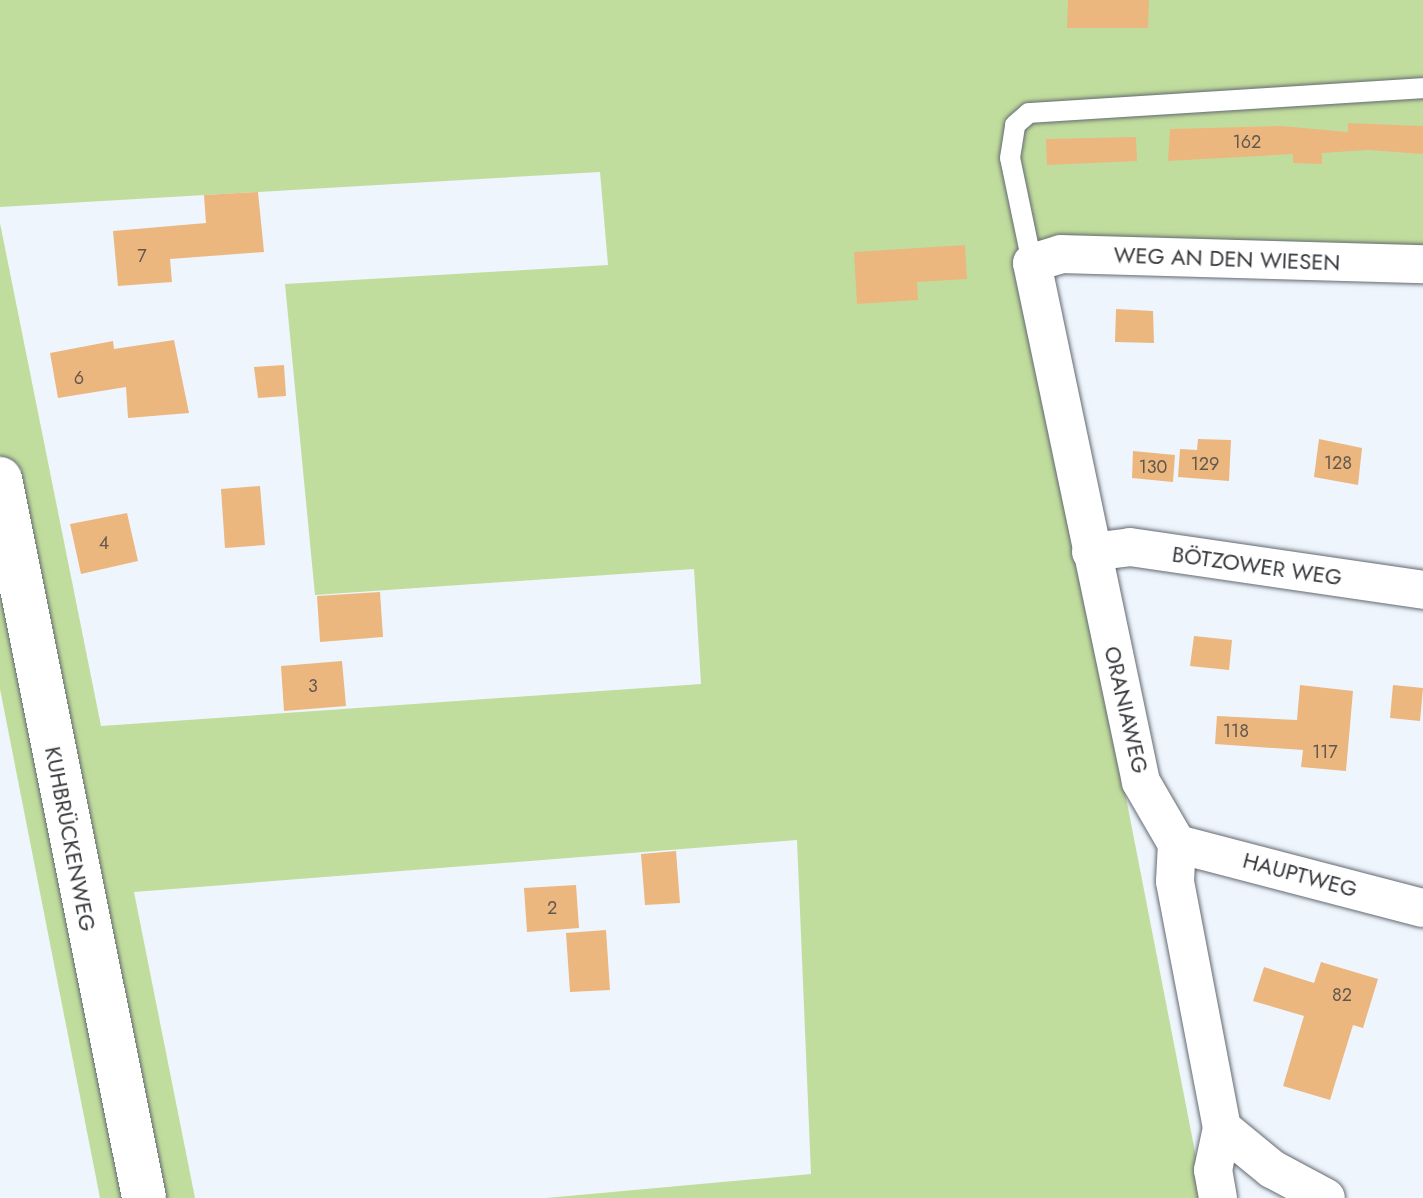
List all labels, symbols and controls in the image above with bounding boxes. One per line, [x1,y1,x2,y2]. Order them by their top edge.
house number: 162 [1233,131,1261,153]
street label: WEG AN DEN WIESEN [1113,242,1341,276]
house number: 7 [137,245,147,267]
house number: 6 [74,367,84,389]
house number: 128 [1324,452,1352,474]
house number: 129 [1191,453,1219,475]
house number: 130 [1139,456,1167,478]
house number: 4 [99,532,109,554]
street label: BÖTZOWER WEG [1170,541,1344,591]
street label: ORANIAWEG [1099,644,1153,776]
house number: 3 [308,675,318,697]
house number: 118 [1223,720,1249,742]
house number: 117 [1312,741,1338,763]
street label: KUHBRÜCKENWEG [39,744,101,934]
street label: HAUPTWEG [1240,847,1360,903]
house number: 2 [547,897,557,919]
house number: 82 [1332,984,1352,1006]

